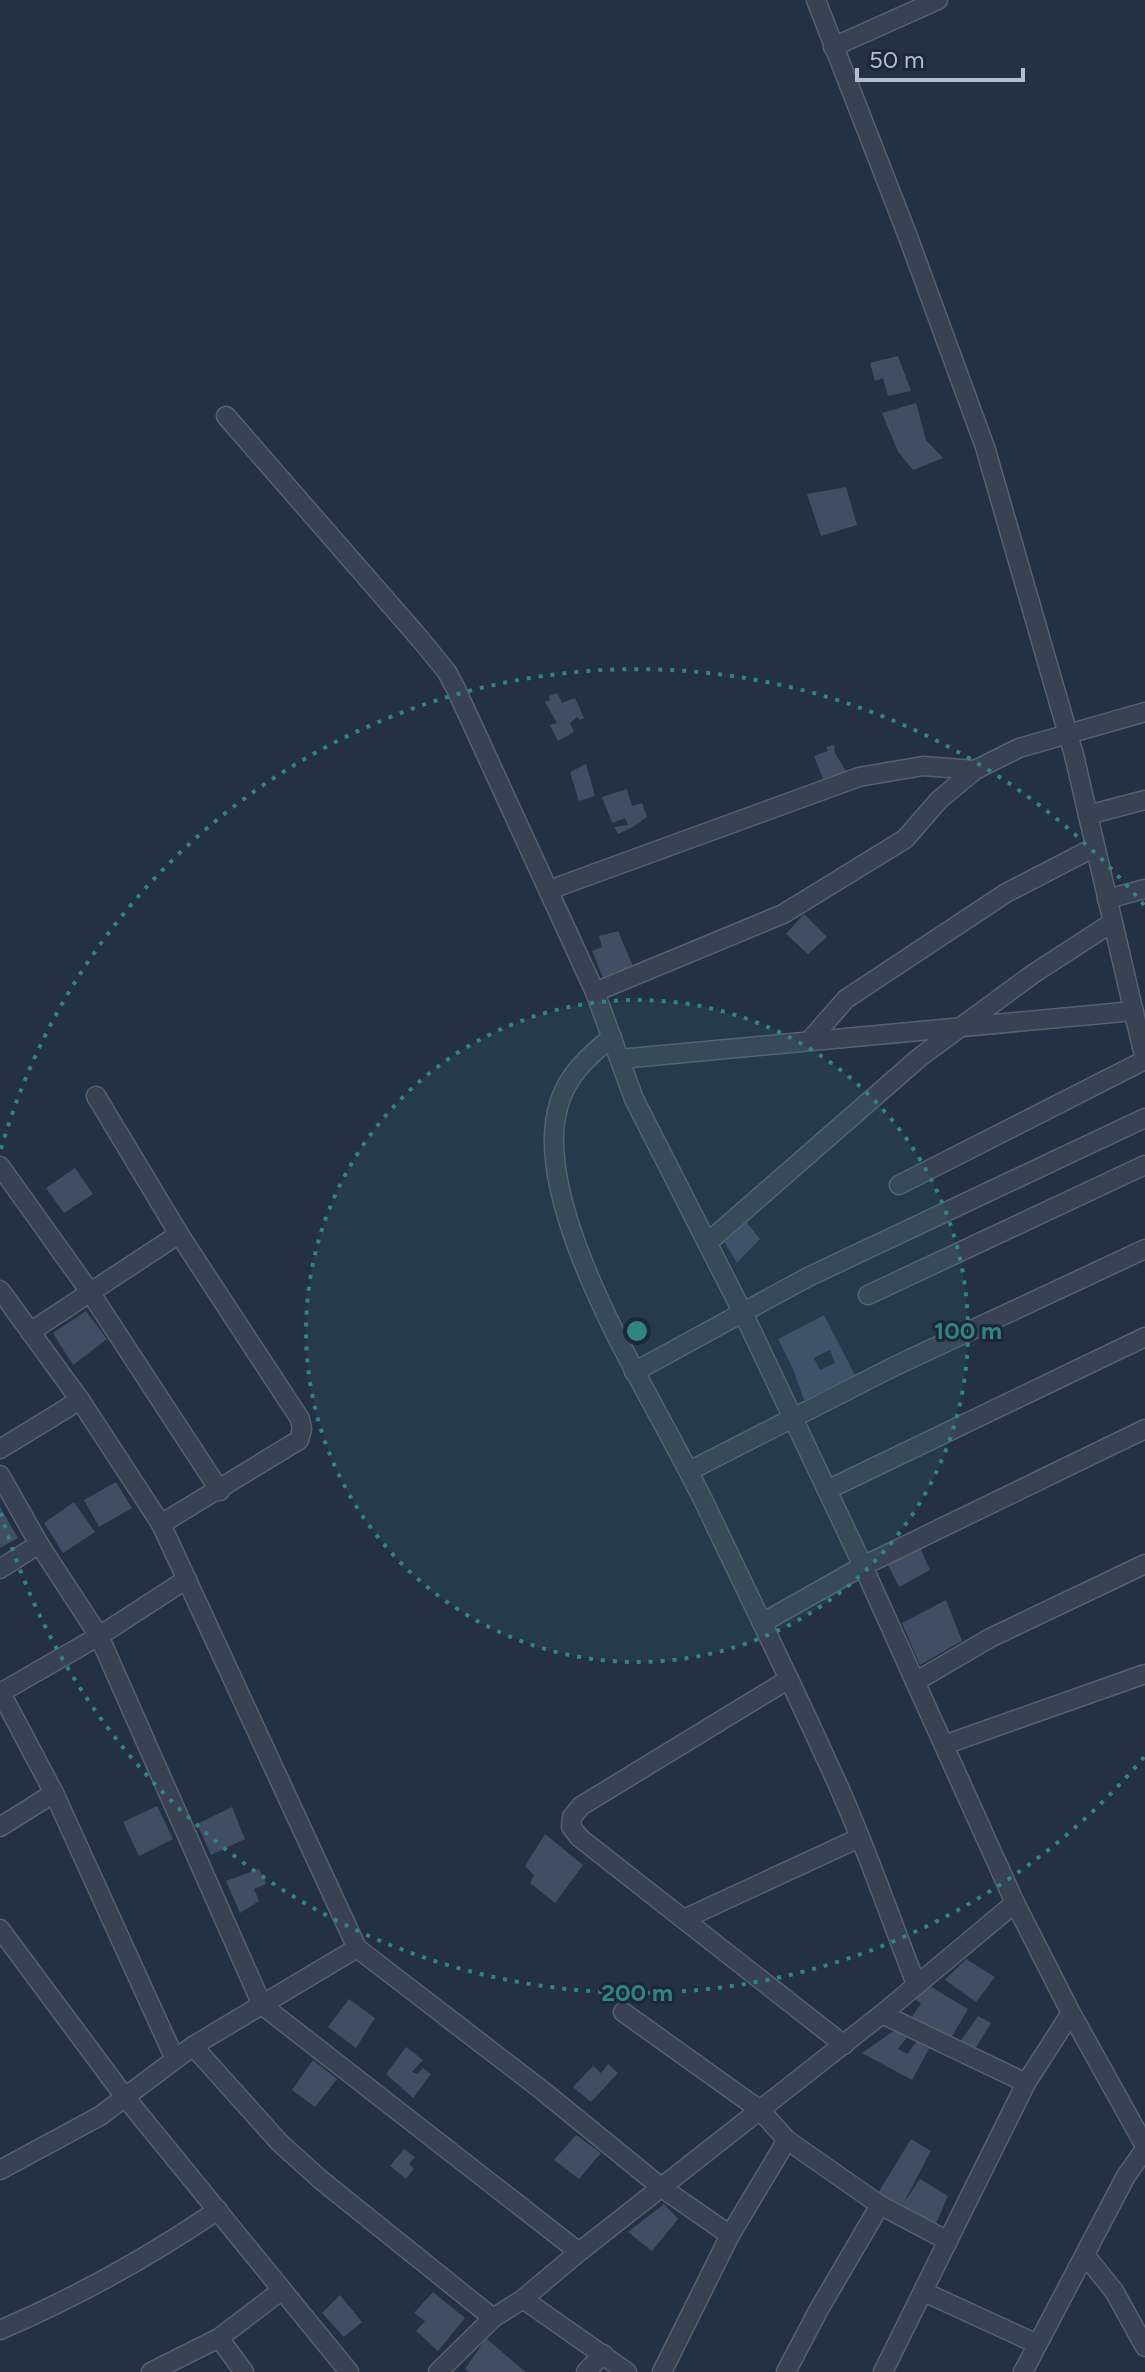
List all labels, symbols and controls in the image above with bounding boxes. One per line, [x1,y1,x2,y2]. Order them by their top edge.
scale bar [857,32,1023,82]
text: 50 m [869,45,925,74]
text: 100 m [934,1316,1002,1345]
centre of rings [623,1317,651,1345]
text: 200 m [601,1978,673,2007]

